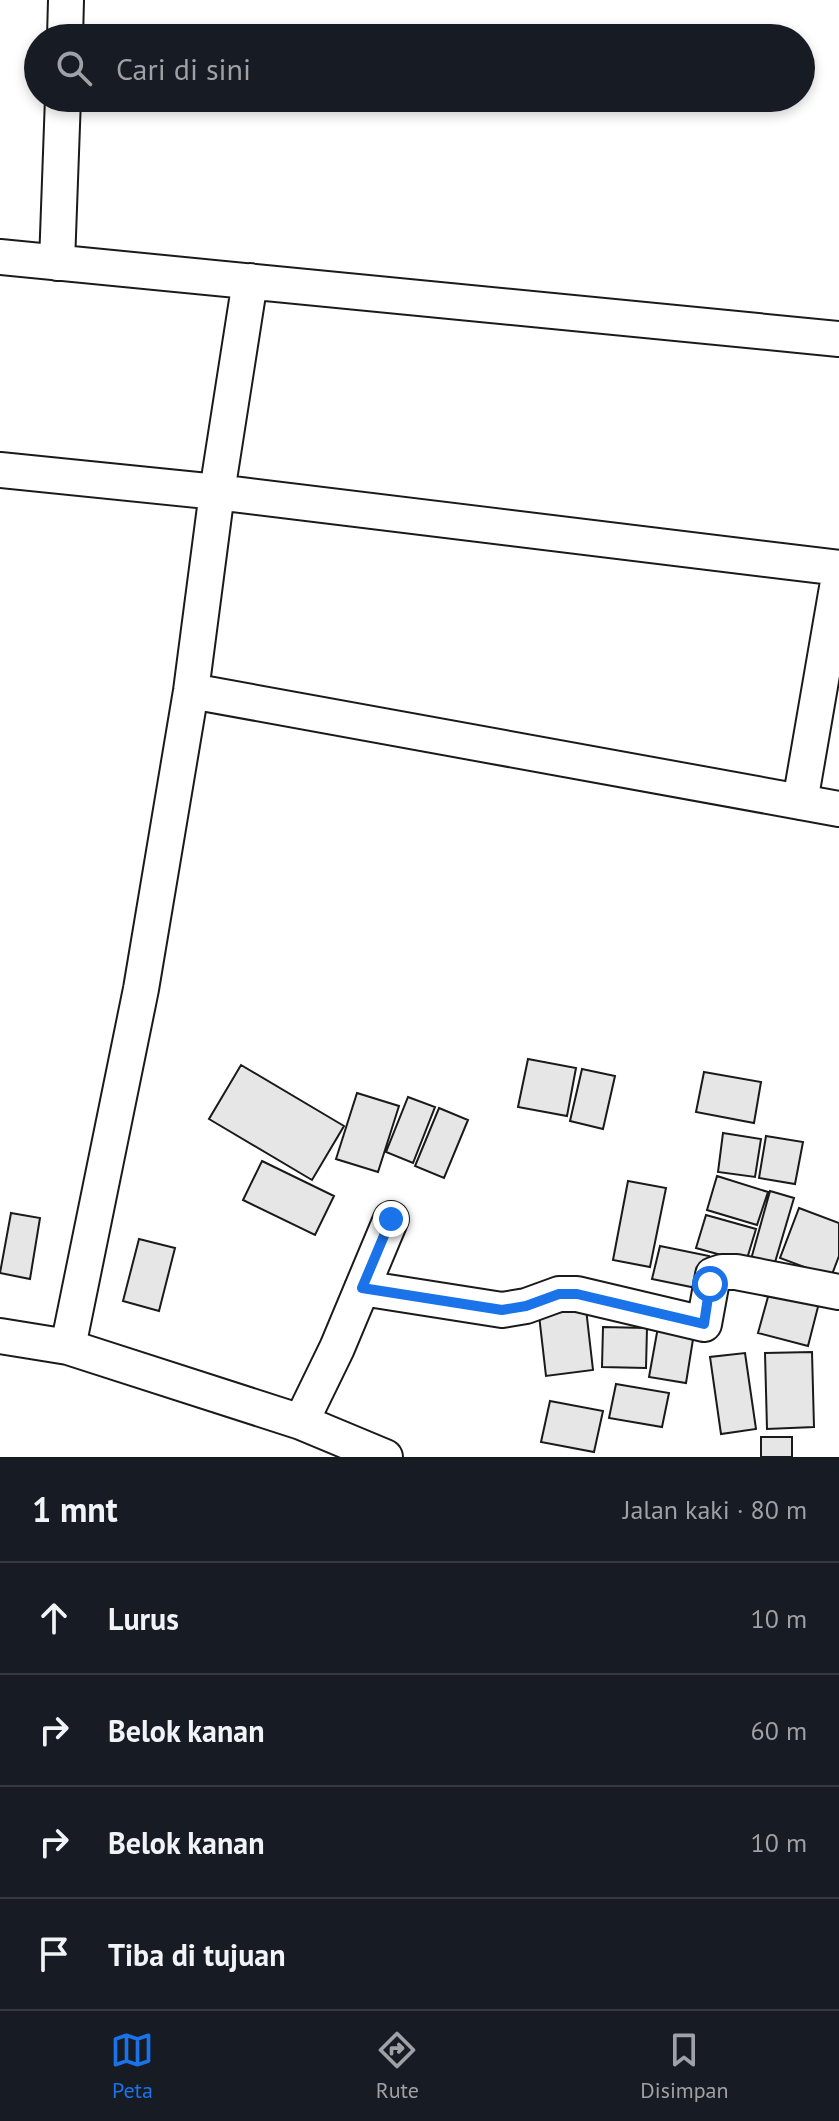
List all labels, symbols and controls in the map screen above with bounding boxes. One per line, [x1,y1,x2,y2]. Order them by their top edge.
search box [24,24,815,112]
icon: search [52,46,96,90]
text: Cari di sini [116,49,251,88]
route end [373,1201,409,1237]
route start [692,1266,728,1302]
text: 1 mnt [32,1487,118,1531]
text: Jalan kaki · 80 m [623,1493,807,1526]
icon: ahead [32,1596,76,1640]
text: Lurus [108,1599,179,1638]
text: 10 m [751,1602,807,1635]
icon: right [32,1708,76,1752]
text: Belok kanan [108,1711,265,1750]
text: 60 m [751,1714,807,1747]
icon: right [32,1820,76,1864]
text: Belok kanan [108,1823,265,1862]
text: 10 m [751,1826,807,1859]
icon: arrive [32,1932,76,1976]
text: Tiba di tujuan [108,1935,286,1974]
tab: Peta [110,2028,154,2104]
tab: Rute [375,2028,419,2104]
tab: Disimpan [640,2028,729,2104]

